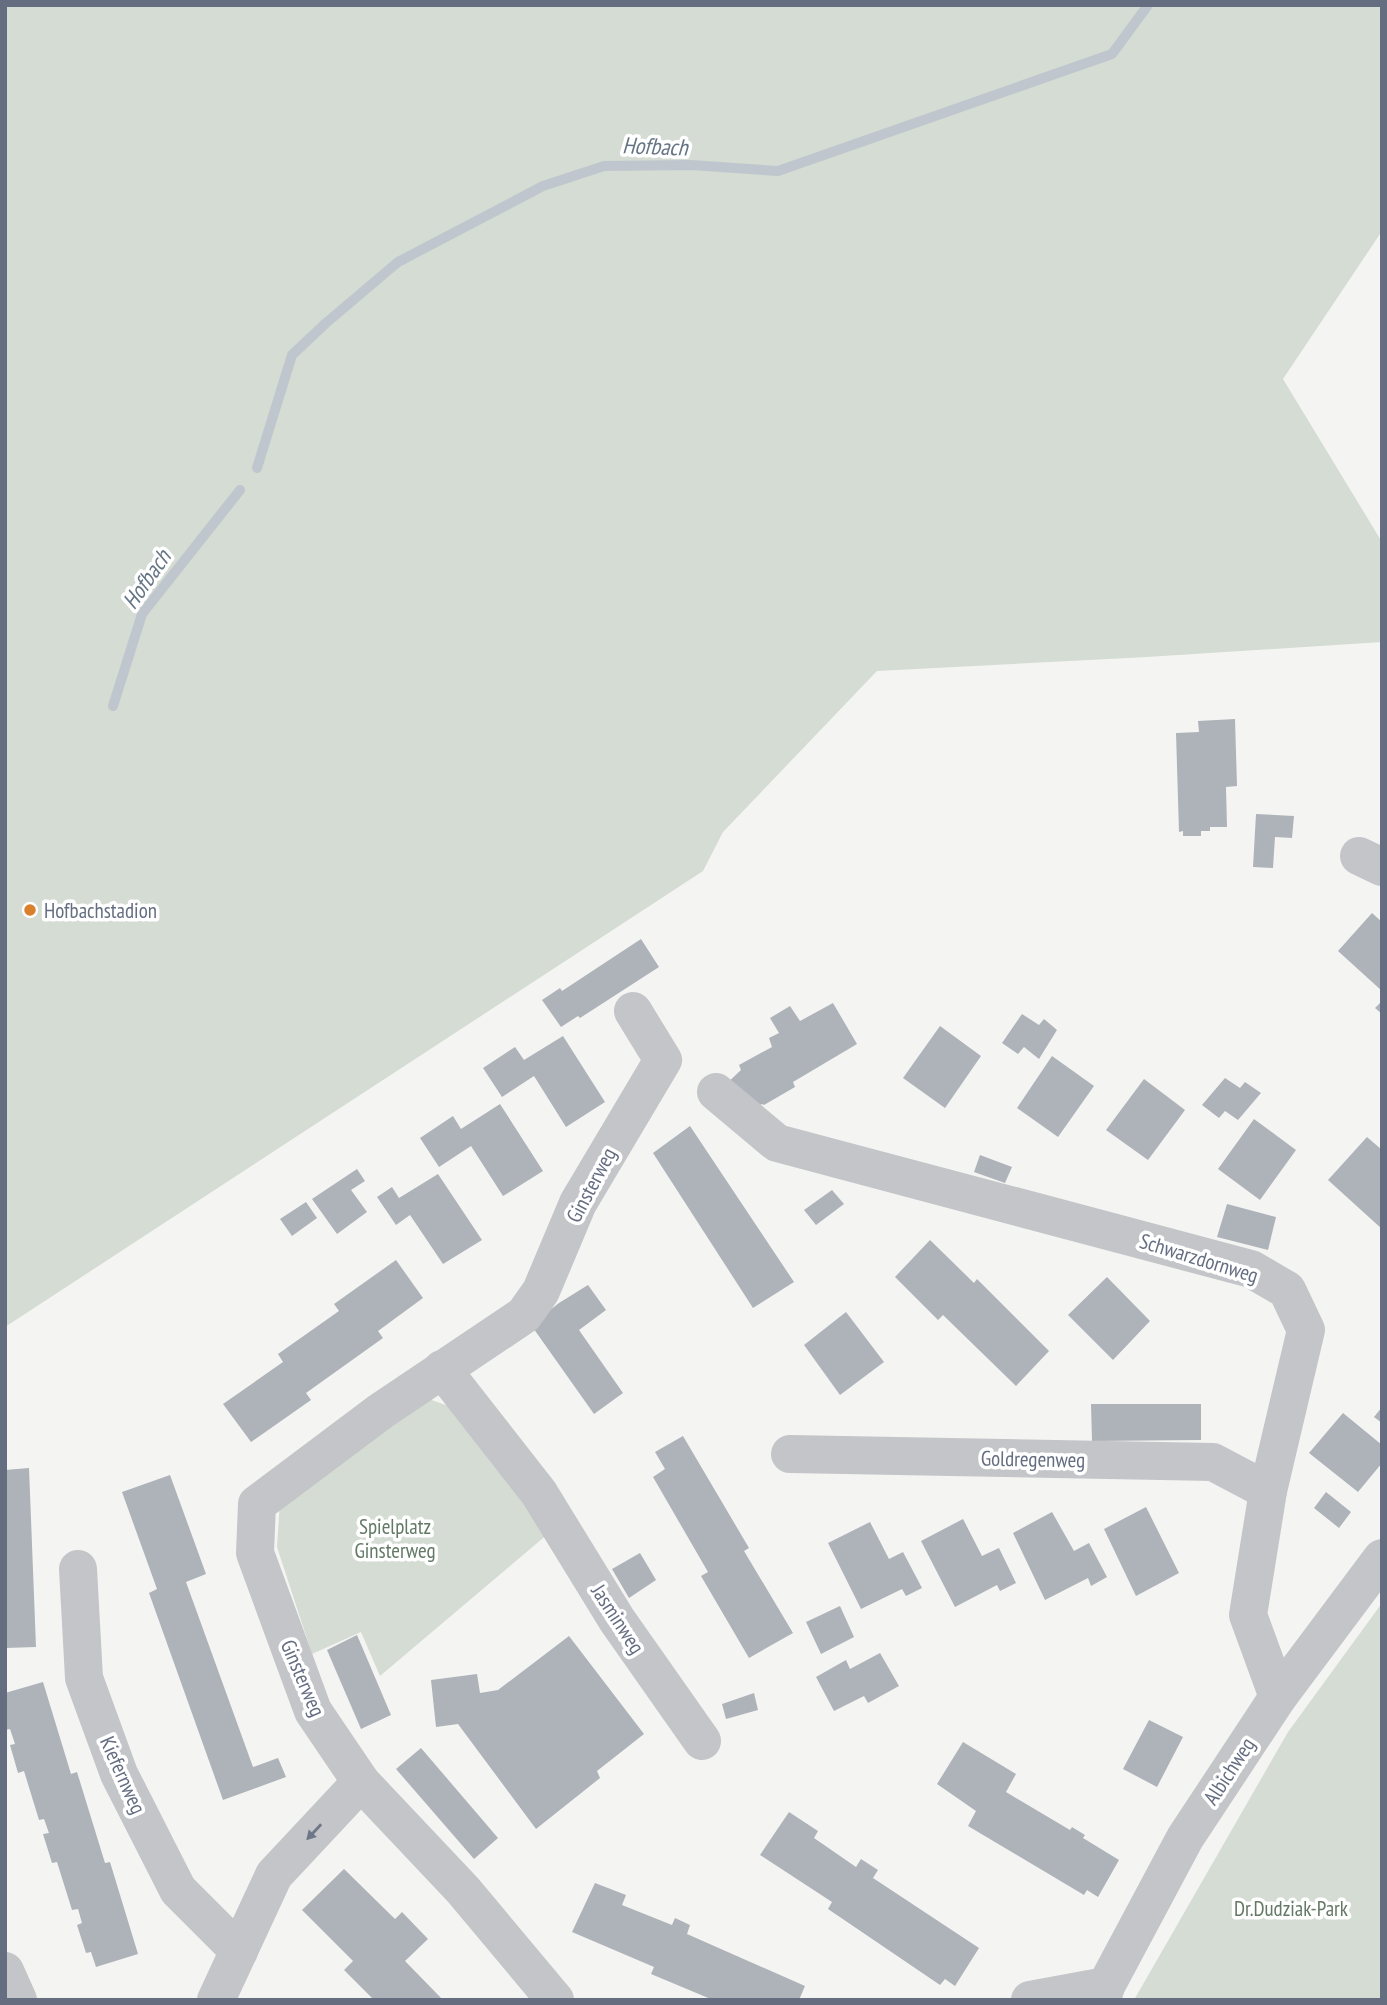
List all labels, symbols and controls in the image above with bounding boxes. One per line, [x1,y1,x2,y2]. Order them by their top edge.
water label: Hofbach [622,130,690,162]
water label: Hofbach [115,542,178,614]
place label: Hofbachstadion [44,897,157,924]
marker: Hofbachstadion [22,902,38,918]
street label: Ginsterweg [560,1143,622,1227]
street label: Schwarzdornweg [1136,1227,1262,1289]
street label: Goldregenweg [981,1445,1085,1473]
park label: Spielplatz Ginsterweg [354,1513,436,1564]
street label: Jasminweg [585,1578,651,1659]
street label: Ginsterweg [275,1635,331,1721]
street label: Kiefernweg [94,1732,152,1818]
street label: Albichweg [1197,1732,1261,1810]
one-way arrow [306,1823,322,1841]
park label: Dr.Dudziak-Park [1234,1895,1348,1922]

